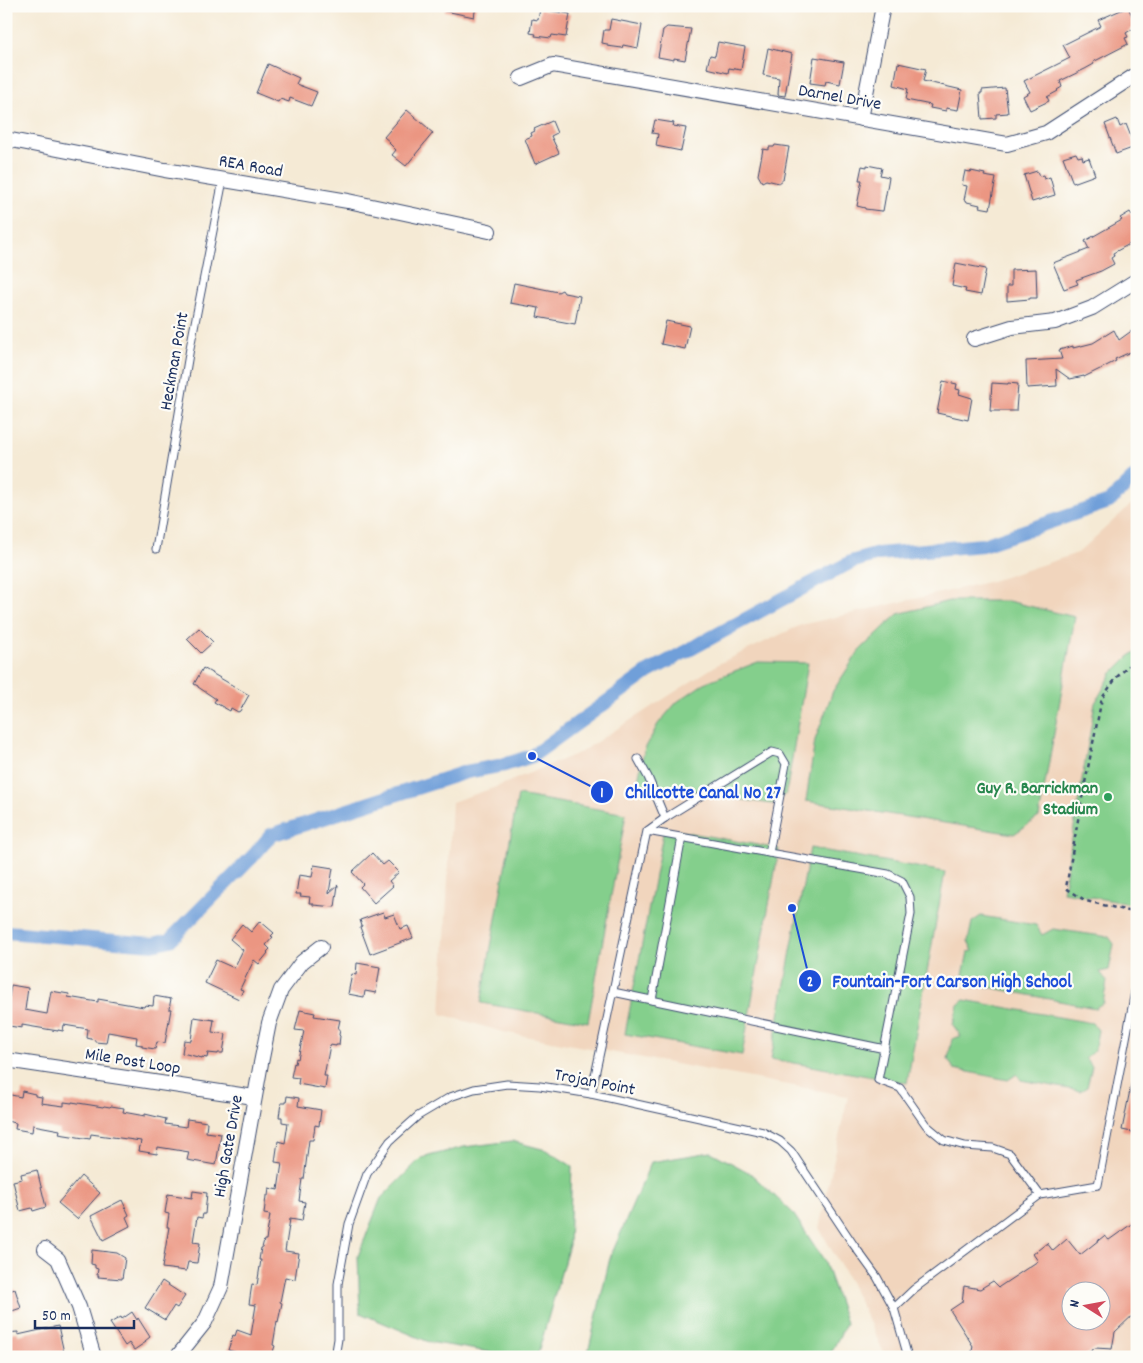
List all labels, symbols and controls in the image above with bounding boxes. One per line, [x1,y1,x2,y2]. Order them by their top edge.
street label: Darnel Drive [796,79,883,118]
street label: REA Road [217,150,285,185]
street label: Heckman Point [155,310,196,413]
callout: Chillcotte Canal No 27 [590,775,791,809]
place label: Guy R. Barrickman Stadium [977,777,1098,823]
text: Chillcotte Canal No 27 [625,781,781,808]
text: 1 [600,783,604,805]
marker: Guy R. Barrickman Stadium [1102,791,1114,803]
callout: Fountain-Fort Carson High School [797,964,1082,998]
text: Fountain-Fort Carson High School [832,970,1072,997]
text: 2 [807,972,813,994]
street label: Mile Post Loop [83,1043,182,1082]
street label: Trojan Point [552,1063,637,1104]
street label: High Gate Drive [208,1093,251,1200]
north arrow [1060,1280,1110,1330]
scale bar [35,1298,134,1330]
text: N [1065,1299,1086,1309]
text: 50 m [42,1306,71,1328]

